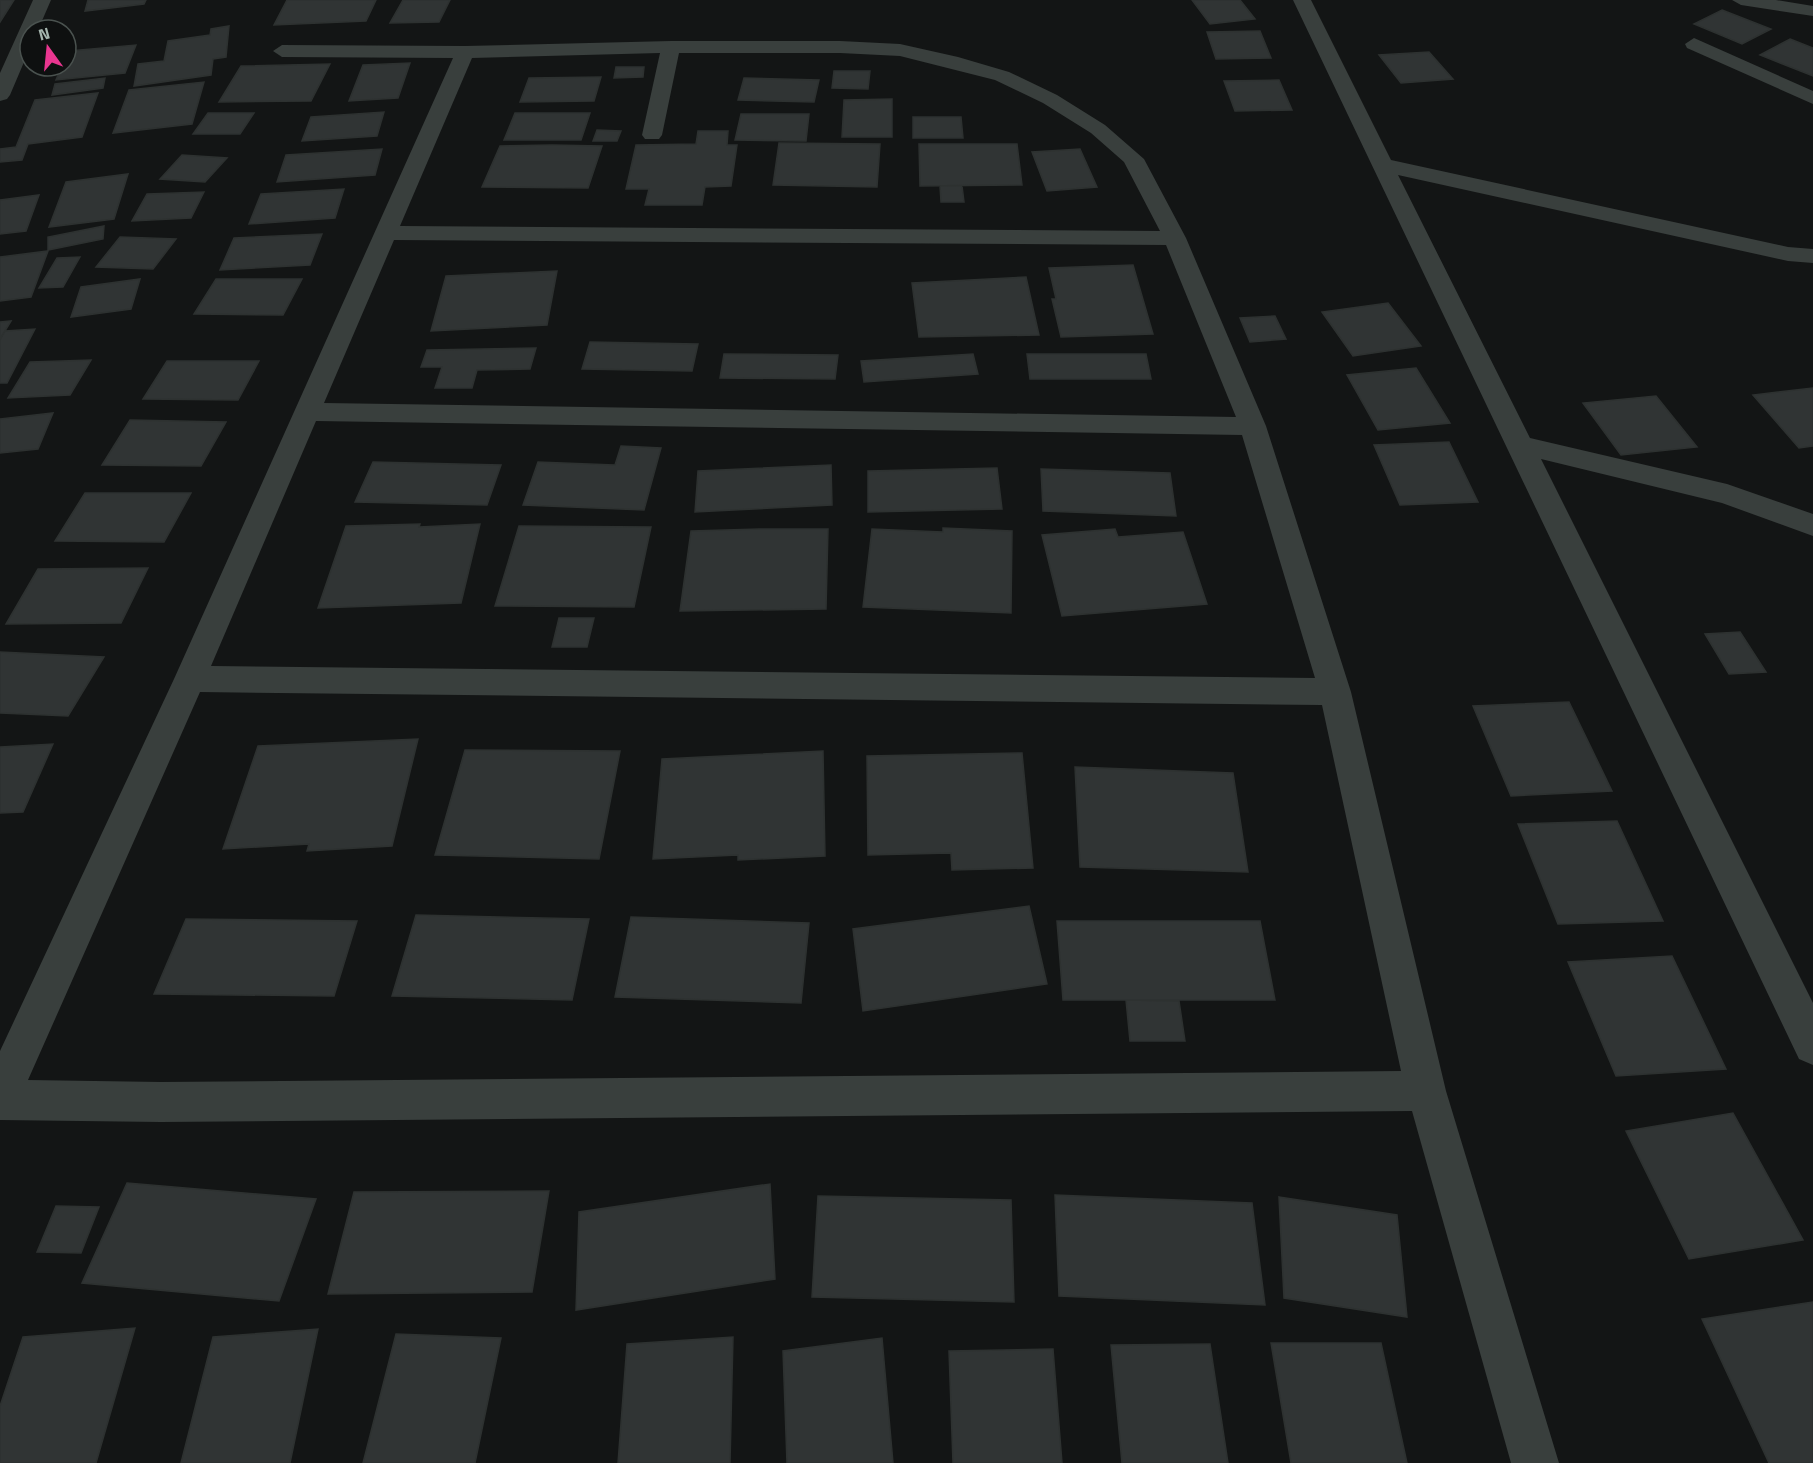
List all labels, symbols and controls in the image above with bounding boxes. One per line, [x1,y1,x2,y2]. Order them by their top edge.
north arrow [18,18,78,78]
text: N [36,20,53,47]

